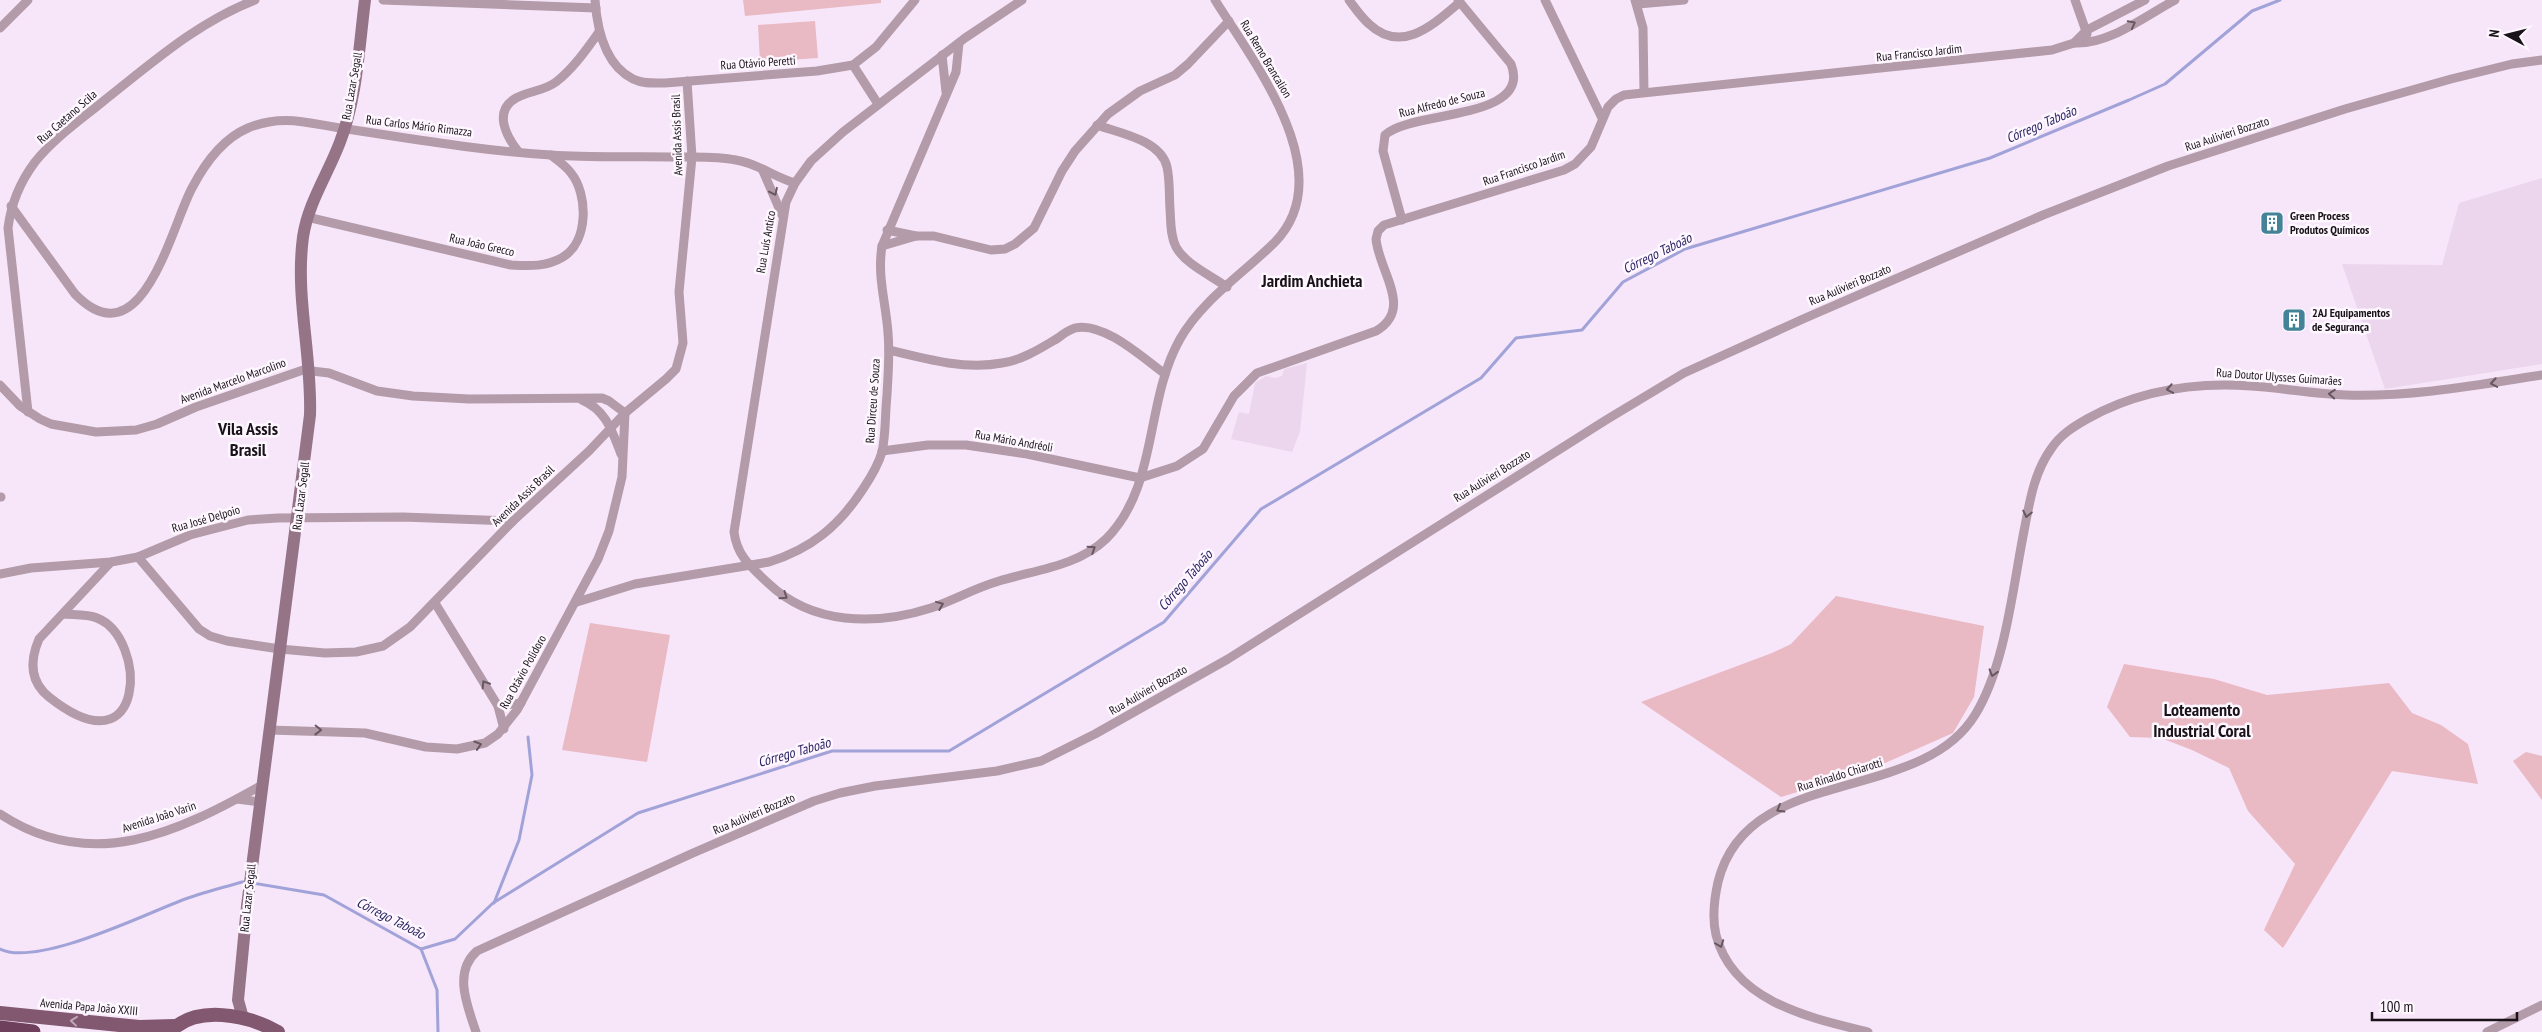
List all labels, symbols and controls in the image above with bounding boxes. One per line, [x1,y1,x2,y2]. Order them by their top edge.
north arrow [2482,10,2532,60]
street label: Rua Remo Brancalion [1237,17,1296,100]
one-way arrow [2126,20,2135,30]
text: N [2485,29,2503,38]
street label: Rua Francisco Jardim [1875,41,1963,64]
street label: Rua Lazar Segall [338,51,365,121]
street label: Rua Otávio Peretti [720,52,796,73]
street label: Rua Alfredo de Souza [1397,85,1487,120]
street label: Rua Caetano Scila [34,87,100,147]
street label: Avenida Assis Brasil [668,94,685,176]
water label: Córrego Taboão [2003,101,2080,147]
street label: Rua Carlos Mário Rimazza [365,112,473,139]
street label: Rua Aulivieri Bozzato [2183,113,2271,154]
street label: Rua Francisco Jardim [1481,146,1567,189]
one-way arrow [767,187,778,196]
place label: Green Process Produtos Químicos [2290,208,2369,237]
street label: Rua Luís Antico [753,209,778,274]
building icon: Green Process Produtos Químicos [2259,210,2285,236]
water label: Córrego Taboão [1620,228,1695,277]
street label: Rua João Grecco [448,230,516,259]
street label: Rua Aulivieri Bozzato [1807,261,1893,309]
district label: Jardim Anchieta [1261,269,1362,292]
place label: 2AJ Equipamentos de Segurança [2312,305,2390,334]
building icon: 2AJ Equipamentos de Segurança [2281,307,2307,333]
street label: Avenida Marcelo Marcolino [178,354,288,407]
street label: Rua Dirceu de Souza [862,358,883,444]
street label: Rua Doutor Ulysses Guimarães [2216,365,2342,388]
one-way arrow [2489,377,2498,387]
one-way arrow [2166,384,2175,394]
one-way arrow [2328,388,2336,399]
district label: Vila Assis Brasil [217,417,278,461]
street label: Rua Mário Andréoli [974,426,1054,455]
street label: Rua Aulivieri Bozzato [1451,446,1533,505]
street label: Rua Lazar Segall [289,461,312,531]
street label: Avenida Assis Brasil [488,462,557,529]
street label: Rua José Delpoio [170,502,242,535]
one-way arrow [2023,510,2033,518]
water label: Córrego Taboão [1154,545,1217,614]
one-way arrow [1086,546,1095,555]
one-way arrow [778,590,788,599]
one-way arrow [935,600,943,610]
street label: Rua Otávio Polidoro [496,632,549,711]
street label: Rua Aulivieri Bozzato [1106,661,1189,718]
one-way arrow [1989,668,1999,676]
one-way arrow [482,681,492,690]
district label: Loteamento Industrial Coral [2153,698,2251,742]
one-way arrow [314,725,322,735]
water label: Córrego Taboão [756,733,833,771]
one-way arrow [473,740,481,750]
street label: Rua Rinaldo Chiarotti [1795,754,1884,795]
street label: Rua Aulivieri Bozzato [711,790,797,838]
street label: Avenida João Varin [120,798,198,836]
one-way arrow [1776,803,1785,813]
street label: Rua Lazar Segall [236,863,259,933]
water label: Córrego Taboão [354,893,429,943]
one-way arrow [1713,939,1724,948]
scale bar [2372,990,2517,1022]
street label: Avenida Papa João XXIII [39,995,139,1018]
text: 100 m [2380,997,2413,1016]
one-way arrow [70,1016,78,1027]

